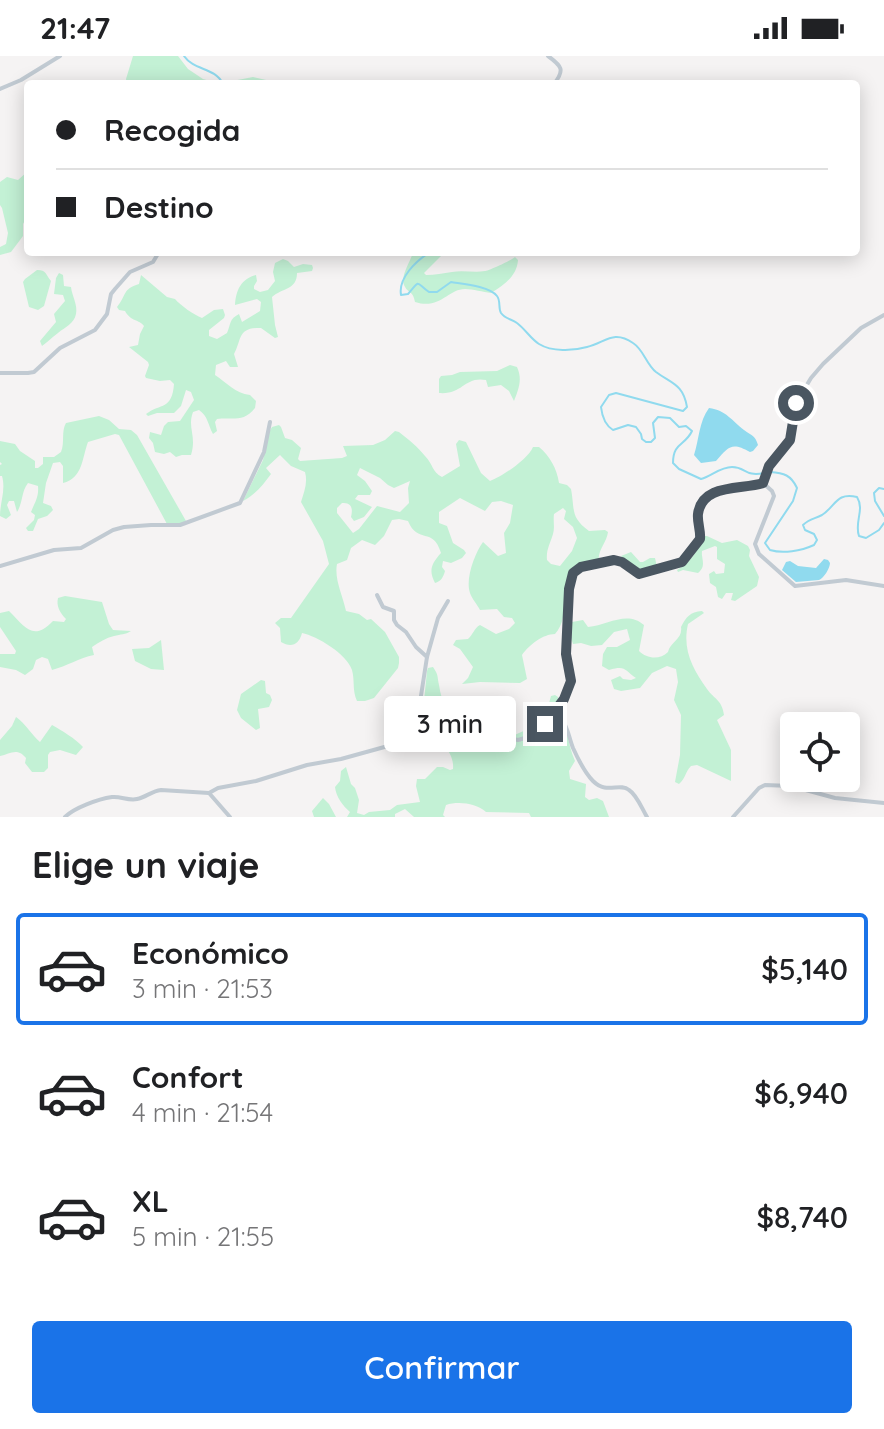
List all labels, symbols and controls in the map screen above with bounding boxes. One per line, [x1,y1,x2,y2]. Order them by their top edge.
text: 21:47 [40,9,110,47]
text: Recogida [104,111,240,149]
text: Destino [104,188,214,226]
route start [778,385,814,421]
callout: 3 min [385,696,517,752]
route end [527,706,563,742]
text: 3 min [417,707,483,740]
map controls [780,712,860,792]
button: locate [780,712,860,792]
text: Elige un viaje [32,842,260,887]
icon: car [36,933,108,1005]
text: Económico [132,934,289,972]
text: $5,140 [761,950,848,988]
text: 3 min · 21:53 [132,972,273,1005]
icon: car [36,1057,108,1129]
text: Confort [132,1058,244,1096]
text: $6,940 [754,1074,848,1112]
text: 4 min · 21:54 [132,1096,273,1129]
icon: car [36,1181,108,1253]
text: XL [132,1182,169,1220]
text: $8,740 [756,1198,848,1236]
text: 5 min · 21:55 [132,1220,274,1253]
button: Confirmar [32,1321,852,1413]

